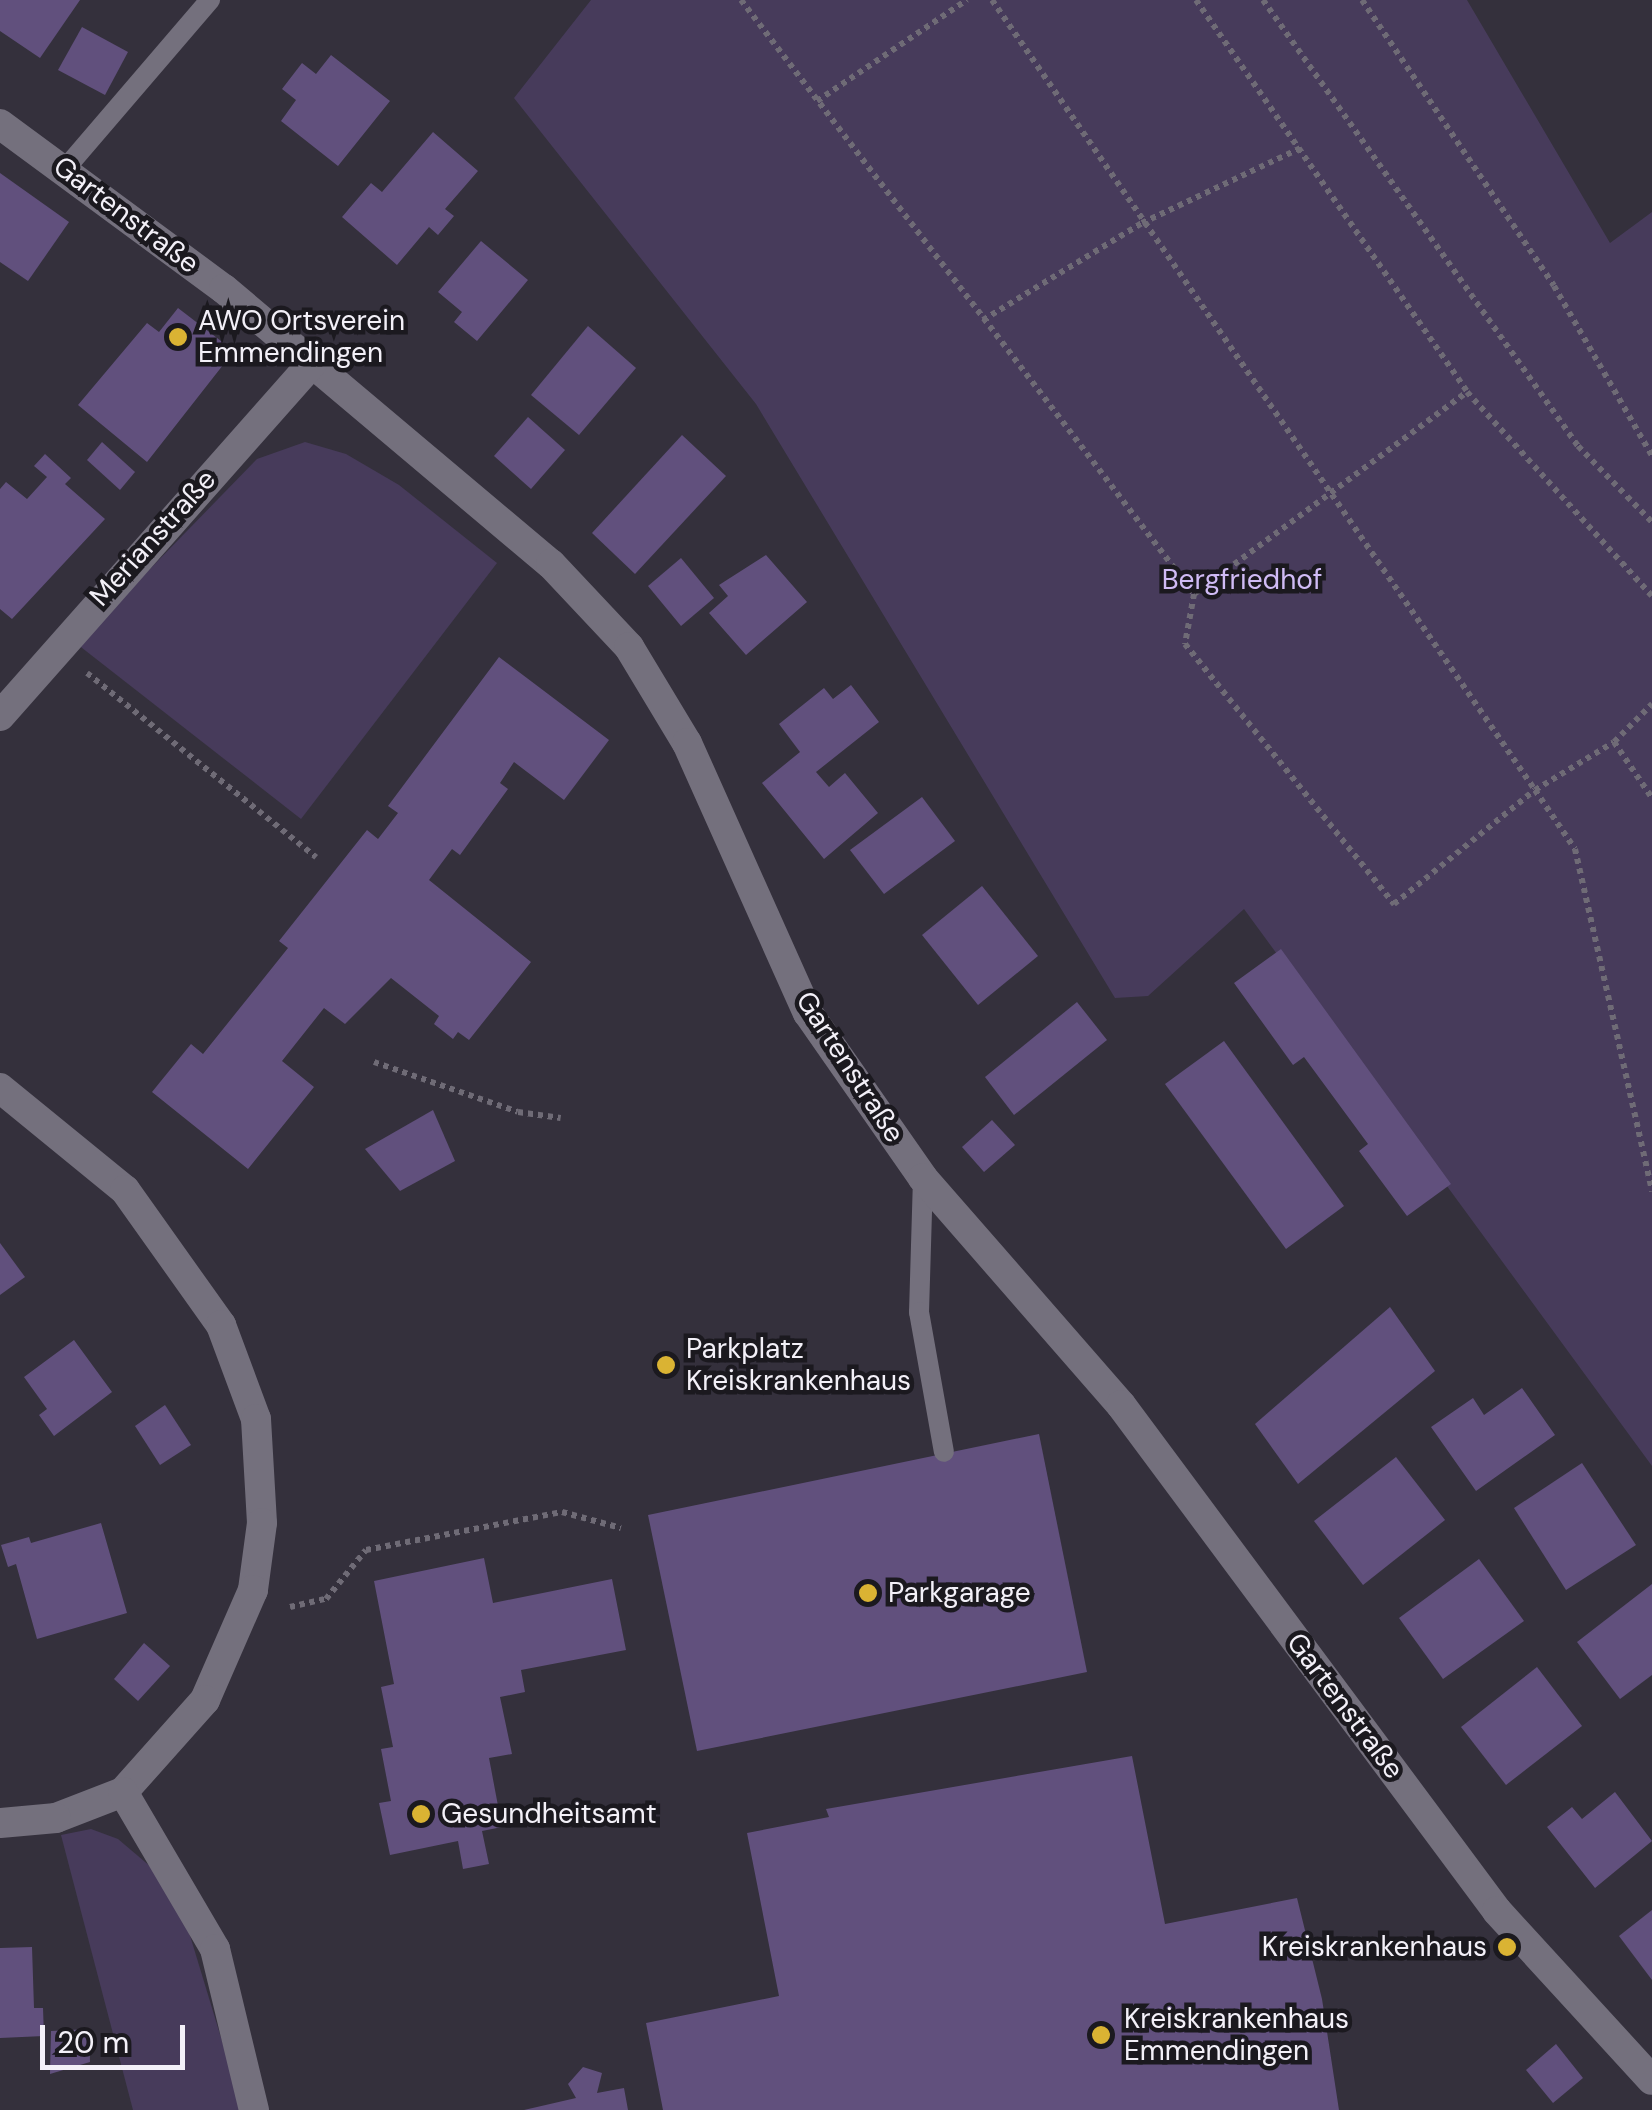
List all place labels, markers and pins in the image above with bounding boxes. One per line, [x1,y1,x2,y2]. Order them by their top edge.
place label: AWO Ortsverein Emmendingen [198,304,405,370]
marker: AWO Ortsverein Emmendingen [167,326,189,348]
place label: Parkplatz Kreiskrankenhaus [686,1332,911,1398]
marker: Parkplatz Kreiskrankenhaus [655,1354,677,1376]
place label: Parkgarage [888,1576,1031,1610]
marker: Parkgarage [857,1582,879,1604]
place label: Gesundheitsamt [441,1797,657,1831]
marker: Gesundheitsamt [410,1803,432,1825]
place label: Kreiskrankenhaus [1262,1930,1487,1964]
marker: Kreiskrankenhaus [1496,1936,1518,1958]
place label: Kreiskrankenhaus Emmendingen [1124,2002,1349,2068]
marker: Kreiskrankenhaus Emmendingen [1088,2022,1114,2048]

